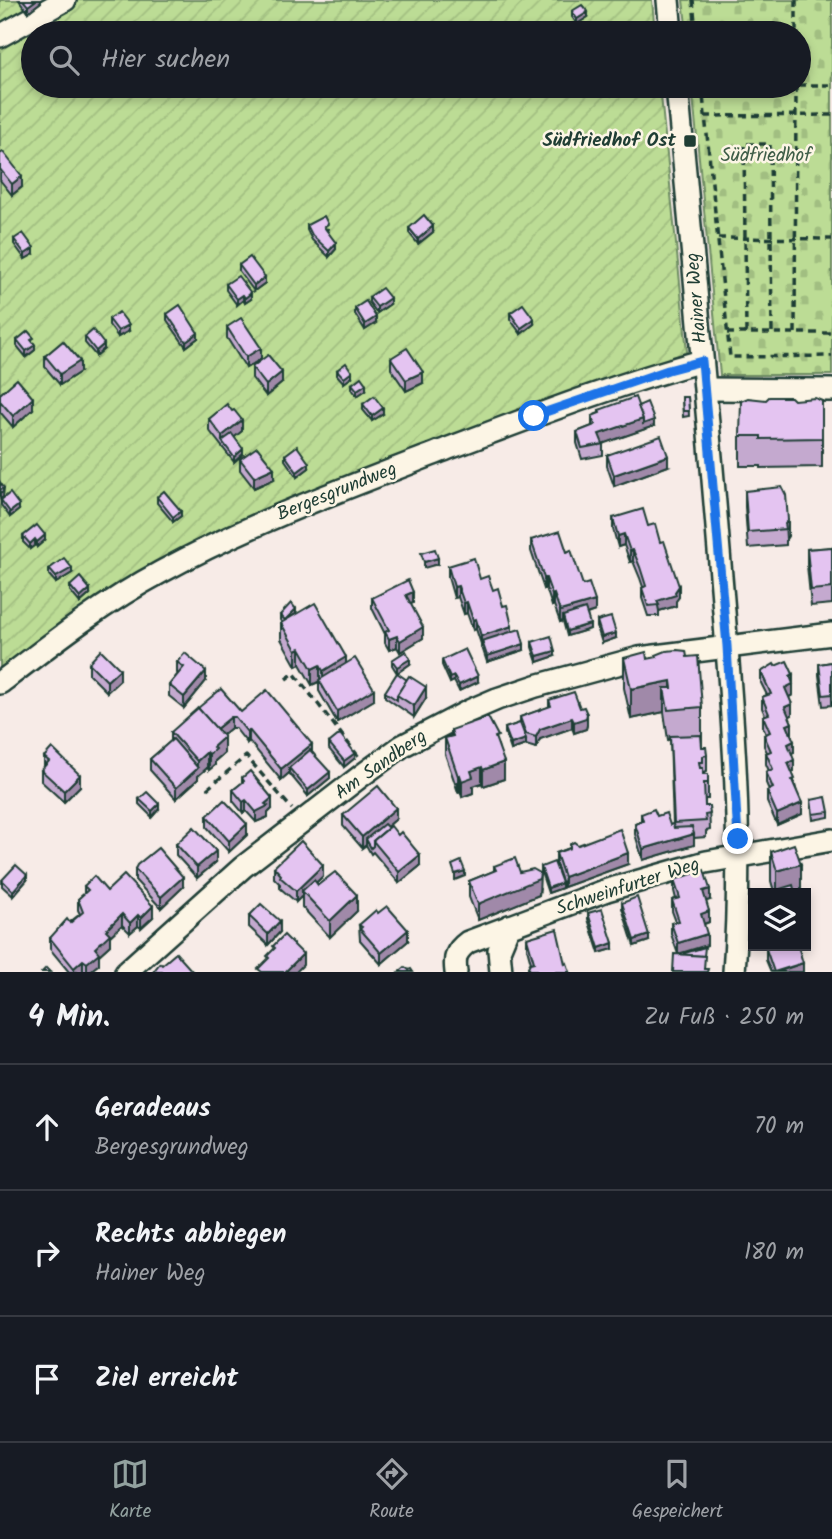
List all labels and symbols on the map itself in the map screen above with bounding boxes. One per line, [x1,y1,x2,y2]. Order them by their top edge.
place label: Südfriedhof Ost [542,126,676,156]
marker: Südfriedhof Ost [682,133,698,149]
park label: Südfriedhof [721,141,813,171]
street label: Hainer Weg [678,251,716,345]
route start [518,400,549,431]
street label: Bergesgrundweg [272,454,402,530]
street label: Am Sandberg [329,722,433,808]
route end [722,823,753,854]
street label: Schweinfurter Weg [552,850,704,924]

